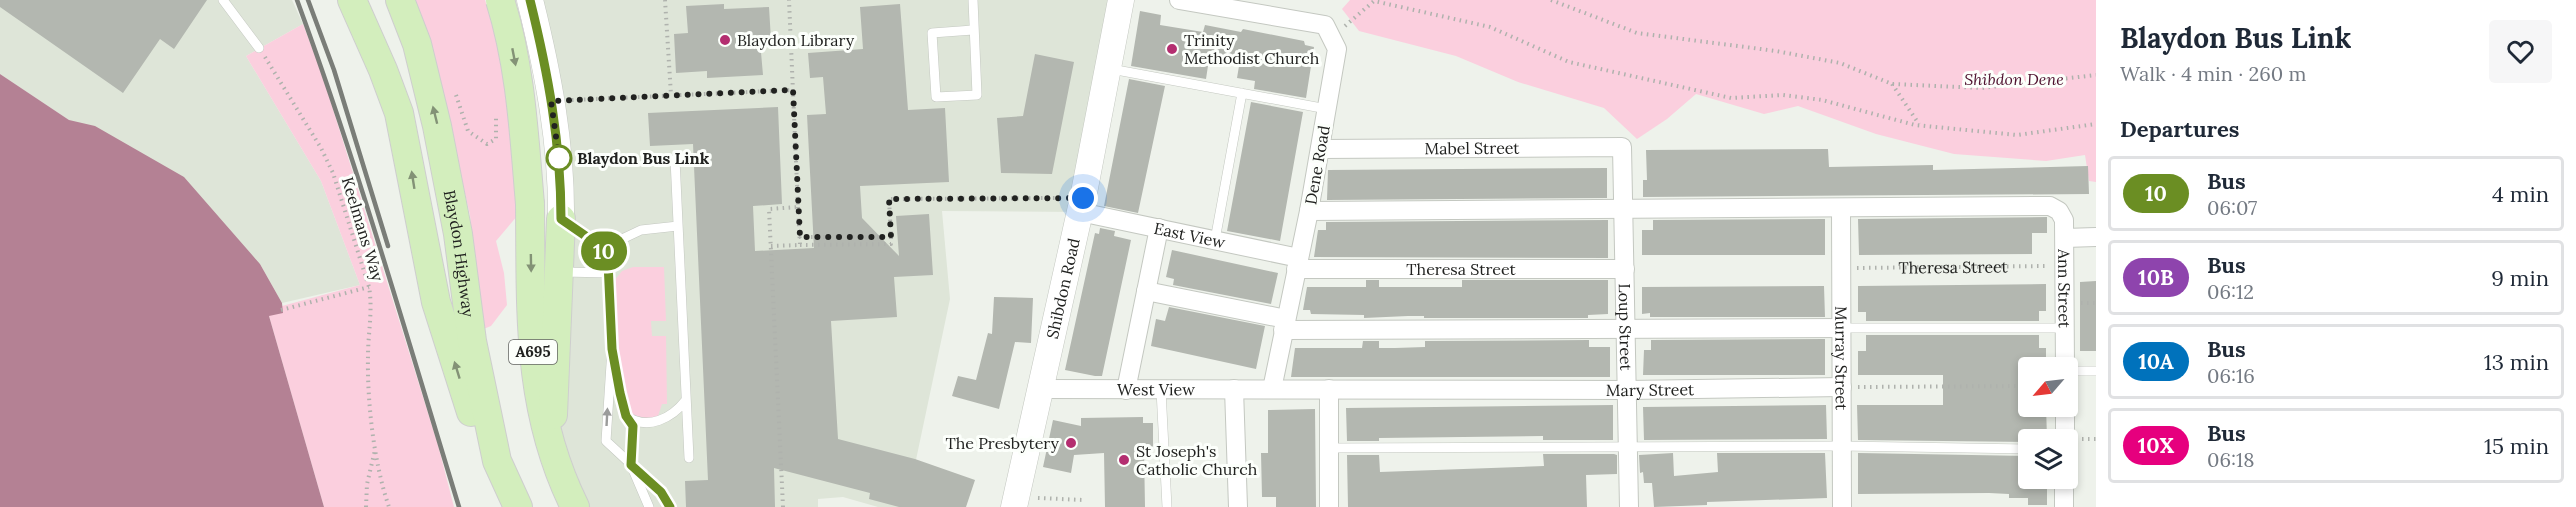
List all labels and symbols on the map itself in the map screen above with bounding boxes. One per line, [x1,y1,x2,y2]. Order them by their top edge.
place label: Blaydon Library [737,30,855,50]
place label: Trinity Methodist Church [1184,30,1320,68]
marker: Blaydon Library [718,33,732,47]
marker: Trinity Methodist Church [1165,42,1179,56]
one-way arrow [510,47,519,66]
park label: Shibdon Dene [1964,69,2064,89]
one-way arrow [429,106,439,124]
street label: Dene Road [1300,123,1334,206]
street label: Mabel Street [1424,138,1520,158]
marker: Blaydon Bus Link [546,145,572,171]
place label: Blaydon Bus Link [577,148,710,168]
one-way arrow [408,170,417,189]
street label: Keelmans Way [338,174,389,284]
your location [1068,183,1098,213]
street label: Blaydon Highway [440,188,479,319]
street label: East View [1152,218,1227,252]
line badge: 10 [577,232,631,270]
street label: Shibdon Road [1042,236,1084,341]
street label: Ann Street [2054,248,2075,329]
one-way arrow [526,253,536,272]
street label: Theresa Street [1898,256,2009,278]
street label: Theresa Street [1406,259,1516,279]
street label: Loup Street [1615,283,1636,372]
street label: Murray Street [1831,306,1852,411]
road number: A695 [509,340,557,364]
north arrow [2018,357,2078,417]
one-way arrow [452,361,461,379]
street label: West View [1117,379,1195,399]
street label: Mary Street [1606,379,1695,400]
one-way arrow [603,408,612,427]
place label: The Presbytery [945,433,1060,453]
marker: The Presbytery [1064,436,1078,450]
place label: St Joseph's Catholic Church [1136,441,1258,479]
marker: St Joseph's Catholic Church [1117,453,1131,467]

